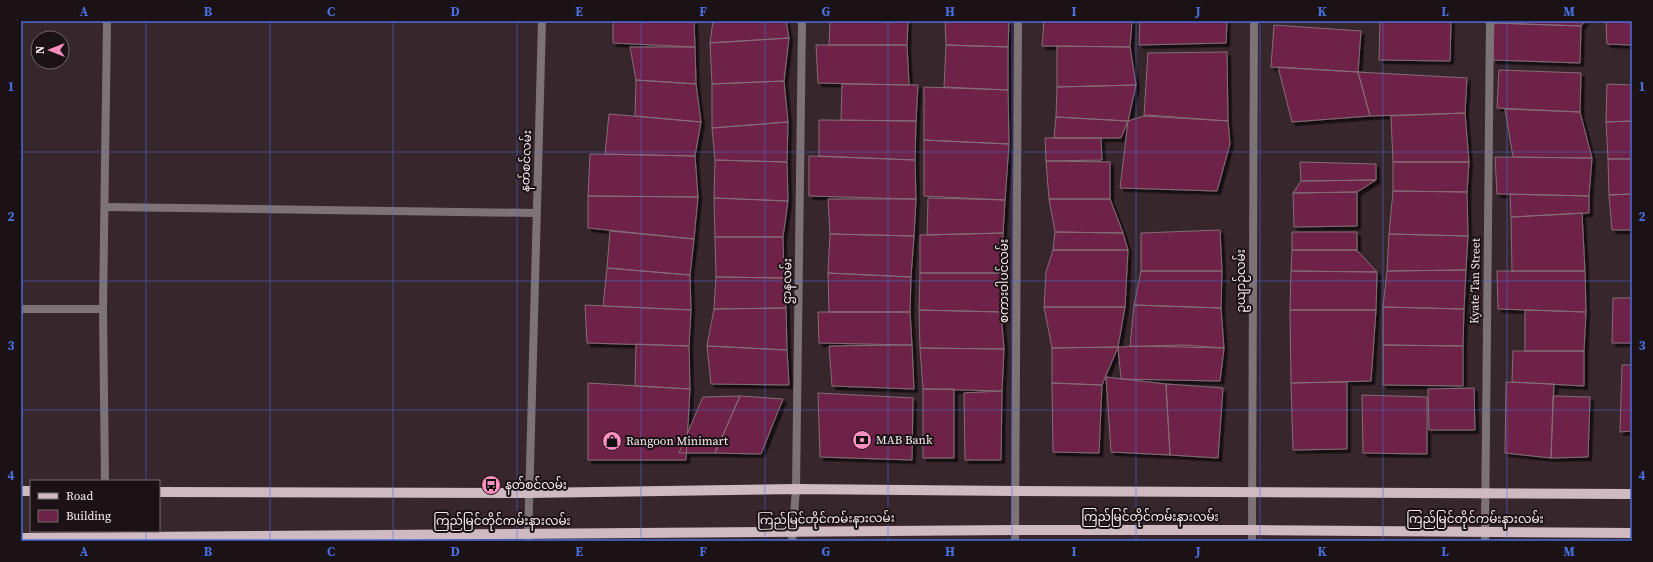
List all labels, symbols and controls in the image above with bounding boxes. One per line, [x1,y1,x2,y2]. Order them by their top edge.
text: A [80,3,89,20]
text: B [204,3,213,20]
text: C [327,3,335,20]
text: D [450,3,460,20]
text: E [575,3,583,20]
text: F [699,3,707,20]
text: G [822,3,831,20]
text: H [945,3,955,20]
text: I [1071,3,1077,20]
text: J [1194,3,1201,20]
text: K [1317,3,1327,20]
text: L [1441,3,1449,20]
text: M [1563,3,1575,20]
north arrow [30,30,70,70]
text: N [33,46,48,54]
text: 1 [7,78,15,95]
text: 1 [1638,78,1646,95]
street label: နတ်စင်လမ်း [516,130,537,192]
text: 2 [7,208,15,225]
text: 2 [1638,208,1646,225]
street label: Kyate Tan Street [1466,238,1484,324]
street label: စကားဝါပင်လမ်း [995,239,1012,323]
street label: ဥယျာဉ်လမ်း [1232,249,1251,313]
street label: ဌာနလမ်း [778,258,797,304]
text: 3 [7,337,15,354]
text: 3 [1638,337,1646,354]
bank icon: MAB Bank [851,429,873,451]
shop icon: Rangoon Minimart [601,430,623,452]
place label: MAB Bank [876,432,933,448]
place label: Rangoon Minimart [626,433,728,449]
text: 4 [7,467,15,484]
text: 4 [1638,467,1646,484]
bus stop icon: နတ်စင်လမ်း [480,474,502,496]
place label: နတ်စင်လမ်း [505,476,567,495]
legend [30,480,160,532]
text: Road [66,488,93,504]
text: Building [66,508,111,524]
street label: ကြည်မြင်တိုင်ကမ်းနားလမ်း [1081,508,1219,527]
street label: ကြည်မြင်တိုင်ကမ်းနားလမ်း [757,509,895,530]
street label: ကြည်မြင်တိုင်ကမ်းနားလမ်း [1406,510,1544,529]
street label: ကြည်မြင်တိုင်ကမ်းနားလမ်း [433,512,571,531]
text: A [80,543,89,560]
text: B [204,543,213,560]
text: C [327,543,335,560]
text: D [450,543,460,560]
text: E [575,543,583,560]
text: F [699,543,707,560]
text: G [822,543,831,560]
text: H [945,543,955,560]
text: I [1071,543,1077,560]
text: J [1194,543,1201,560]
text: K [1317,543,1327,560]
text: L [1441,543,1449,560]
text: M [1563,543,1575,560]

